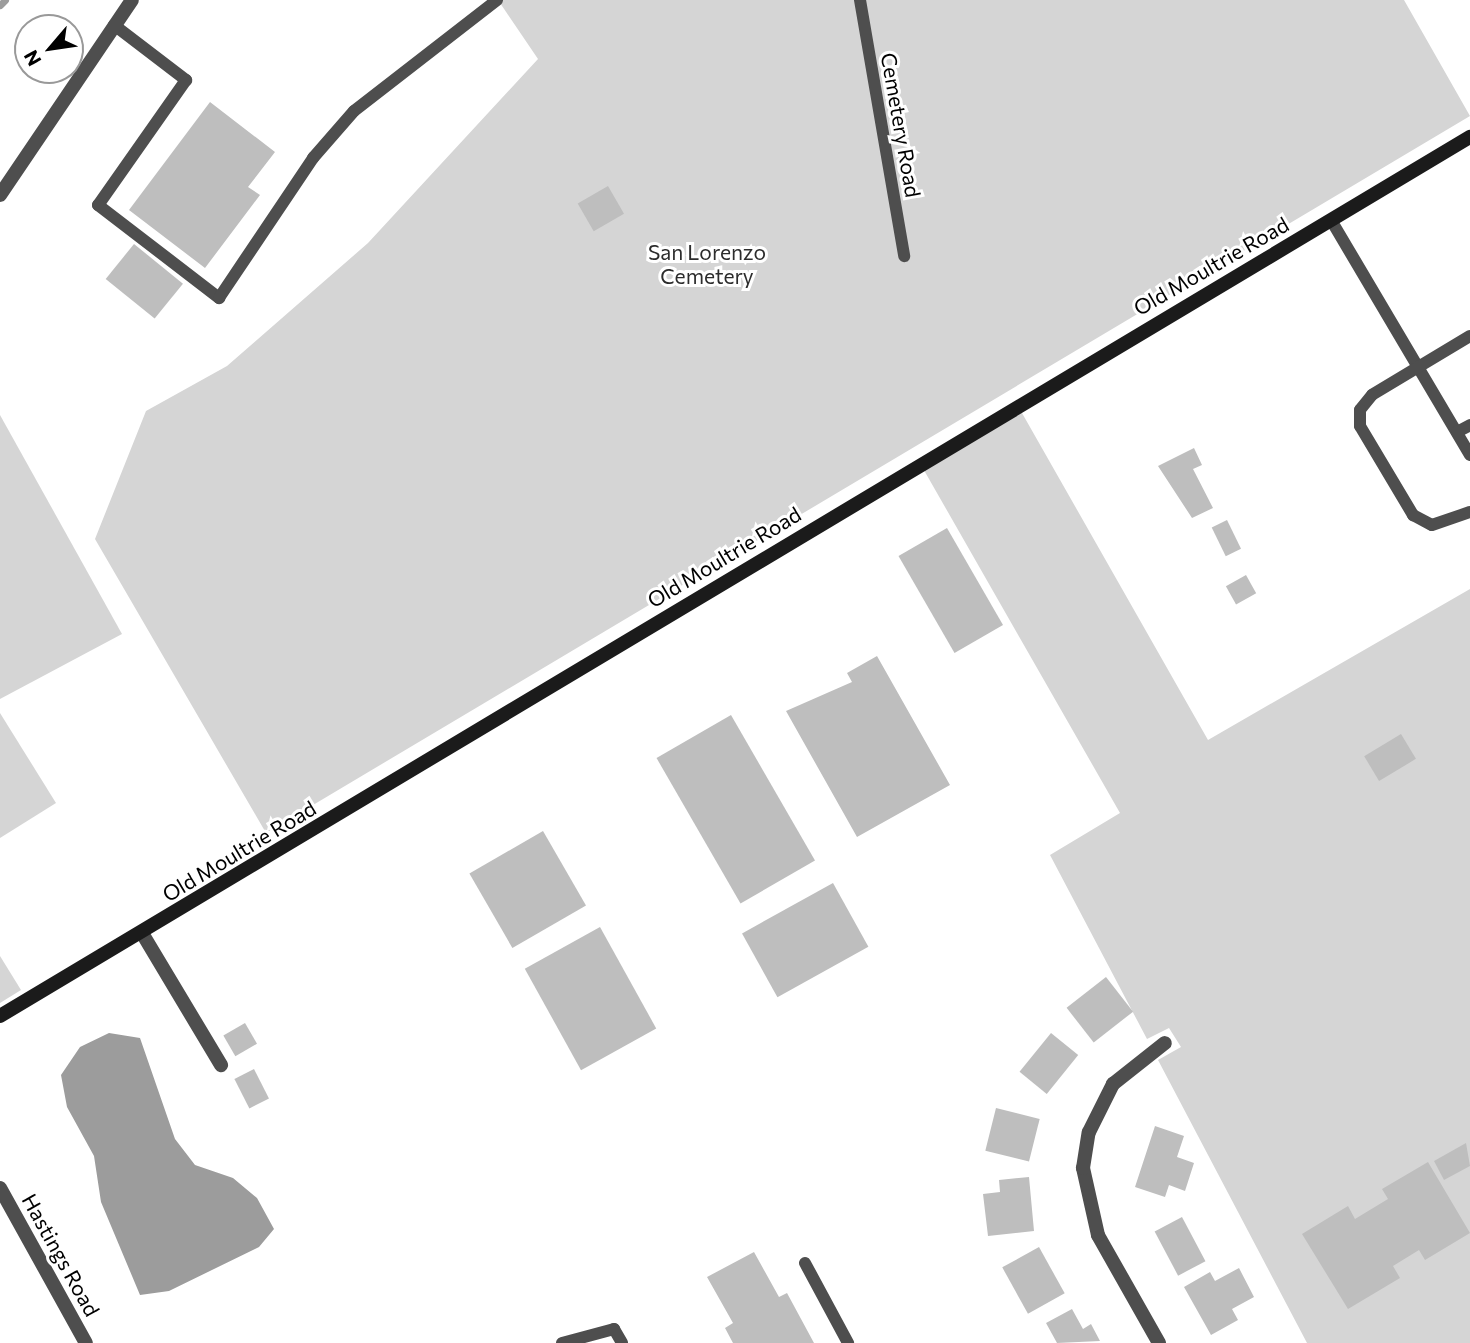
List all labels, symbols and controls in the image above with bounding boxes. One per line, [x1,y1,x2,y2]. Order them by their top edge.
north arrow [14,14,84,84]
text: N [18,47,45,70]
street label: Cemetery Road [876,51,926,199]
street label: Old Moultrie Road [1129,211,1293,321]
park label: San Lorenzo Cemetery [648,239,766,289]
street label: Old Moultrie Road [643,501,805,613]
street label: Old Moultrie Road [158,795,320,907]
street label: Hastings Road [17,1189,105,1321]

